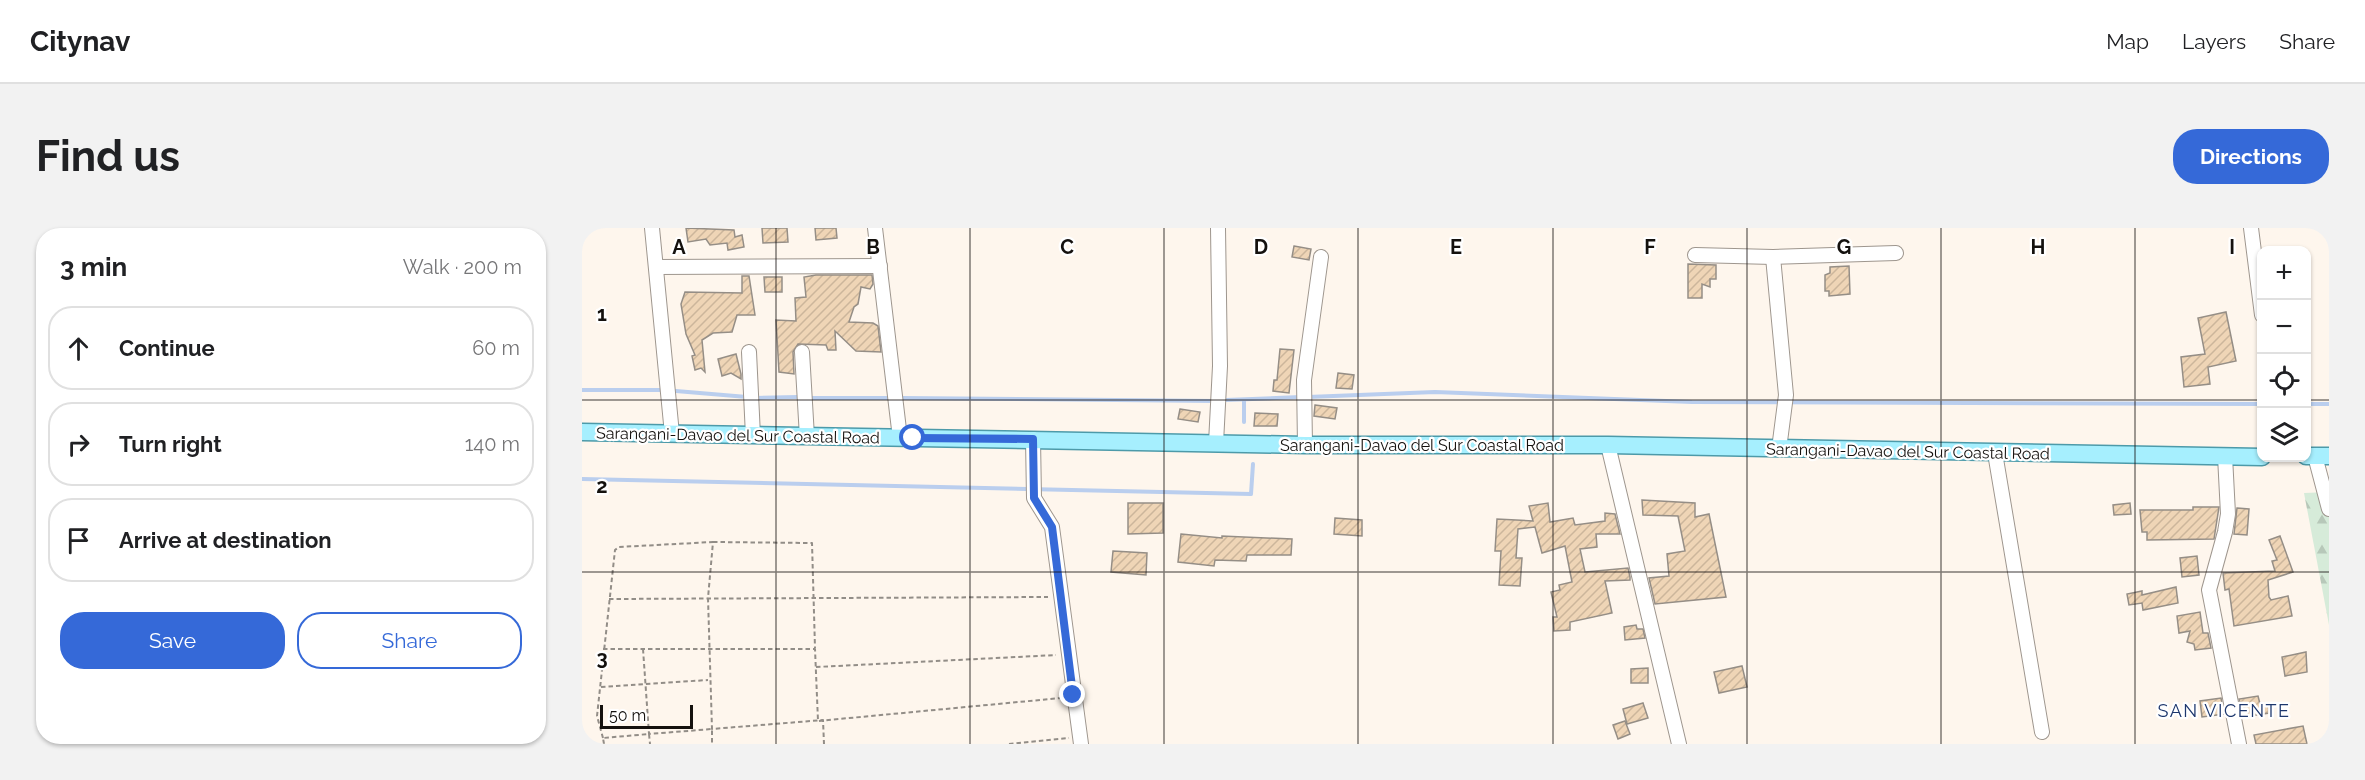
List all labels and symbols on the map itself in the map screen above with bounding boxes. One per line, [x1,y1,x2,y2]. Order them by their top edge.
text: A [672,235,686,259]
text: B [866,235,880,259]
text: C [1060,235,1074,259]
text: D [1254,235,1268,259]
text: E [1450,235,1462,259]
text: F [1644,235,1656,259]
text: G [1837,235,1851,259]
text: H [2031,235,2045,259]
text: I [2229,235,2235,259]
text: 1 [597,302,607,326]
street label: Sarangani-Davao del Sur Coastal Road [596,424,880,447]
route start [899,424,925,450]
street label: Sarangani-Davao del Sur Coastal Road [1280,436,1564,455]
street label: Sarangani-Davao del Sur Coastal Road [1766,440,2050,463]
text: 2 [596,474,608,498]
text: 3 [596,646,608,670]
route end [1059,681,1085,707]
district label: SAN VICENTE [2157,700,2291,721]
scale bar [600,702,693,730]

